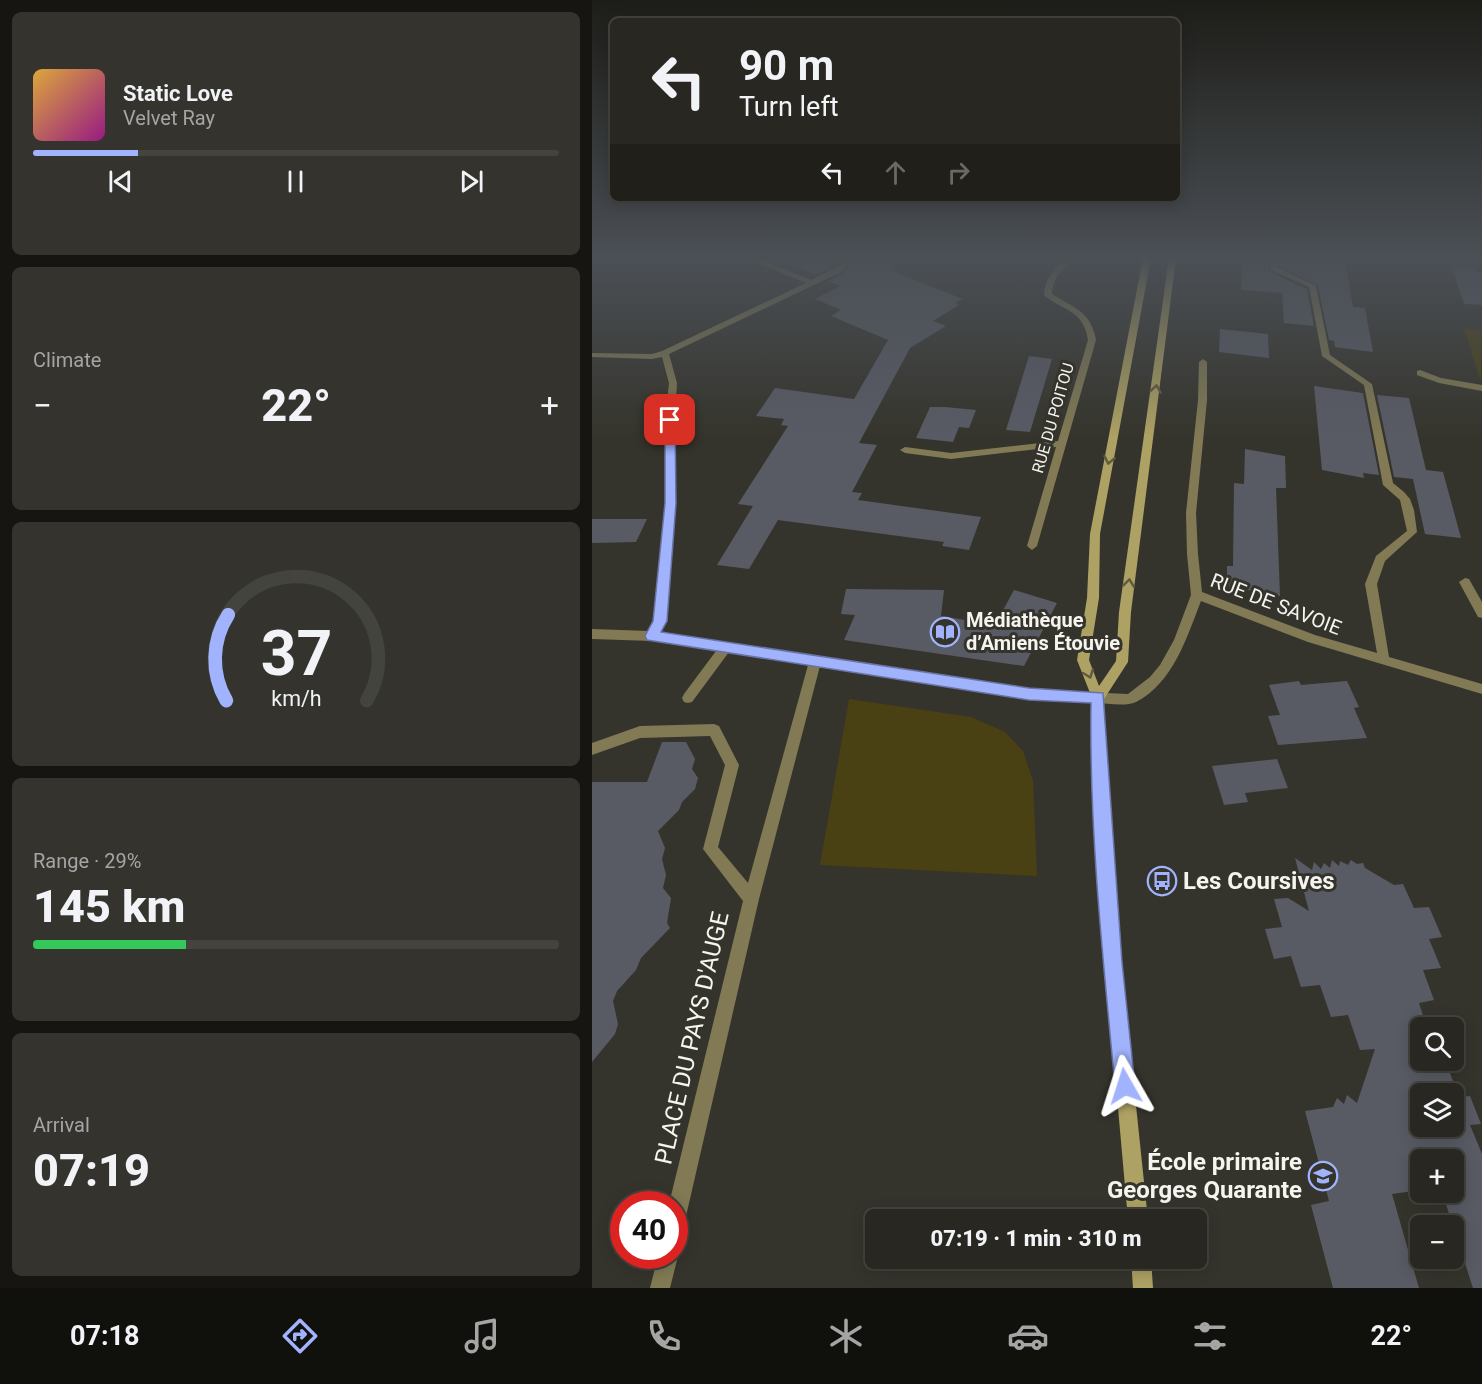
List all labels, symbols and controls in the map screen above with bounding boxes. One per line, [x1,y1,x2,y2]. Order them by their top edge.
text: 90 m [739,41,834,90]
icon: left [640,42,718,120]
text: Static Love [123,81,233,106]
text: Turn left [739,91,839,123]
text: Velvet Ray [123,106,215,130]
icon: left [816,156,849,189]
icon: ahead [879,156,912,189]
icon: right [942,156,975,189]
icon: previous [104,165,137,198]
icon: pause [279,165,312,198]
icon: next [455,165,488,198]
text: Climate [33,348,101,372]
street label: RUE DU POITOU [1028,361,1078,475]
text: 22° [261,379,331,432]
one-way arrow [1149,385,1161,394]
text: − [33,386,52,425]
text: + [540,386,559,425]
pin [644,394,695,445]
icon: arrive [653,403,686,436]
one-way arrow [1103,454,1116,464]
street label: RUE DE SAVOIE [1207,568,1345,640]
one-way arrow [1122,578,1134,587]
place label: Médiathèque d’Amiens Étouvie [966,608,1120,655]
library icon: Médiathèque d’Amiens Étouvie [929,616,961,648]
text: 37 [260,617,332,690]
one-way arrow [1082,668,1094,679]
text: km/h [271,686,321,711]
text: Range · 29% [33,849,141,873]
bus stop icon: Les Coursives [1146,865,1178,897]
place label: Les Coursives [1183,867,1335,895]
text: 145 km [33,880,185,933]
street label: PLACE DU PAYS D'AUGE [649,909,735,1167]
map controls [1410,1017,1464,1269]
button: search [1410,1017,1464,1071]
position arrow [1093,1054,1157,1118]
button: layers [1410,1083,1464,1137]
text: Arrival [33,1113,90,1137]
text: 07:19 [33,1144,150,1197]
place label: École primaire Georges Quarante [1107,1148,1302,1204]
button: + [1410,1149,1464,1203]
school or university icon: École primaire Georges Quarante [1307,1160,1339,1192]
speed limit sign: 40 [610,1191,688,1269]
button: − [1410,1215,1464,1269]
text: 07:19 · 1 min · 310 m [931,1226,1141,1251]
icon: directions [279,1315,321,1357]
icon: music [461,1315,503,1357]
icon: phone [643,1315,685,1357]
icon: climate [825,1315,867,1357]
icon: car [1007,1315,1049,1357]
icon: filters [1189,1315,1231,1357]
text: 07:18 [70,1320,140,1352]
text: 22° [1371,1320,1412,1352]

